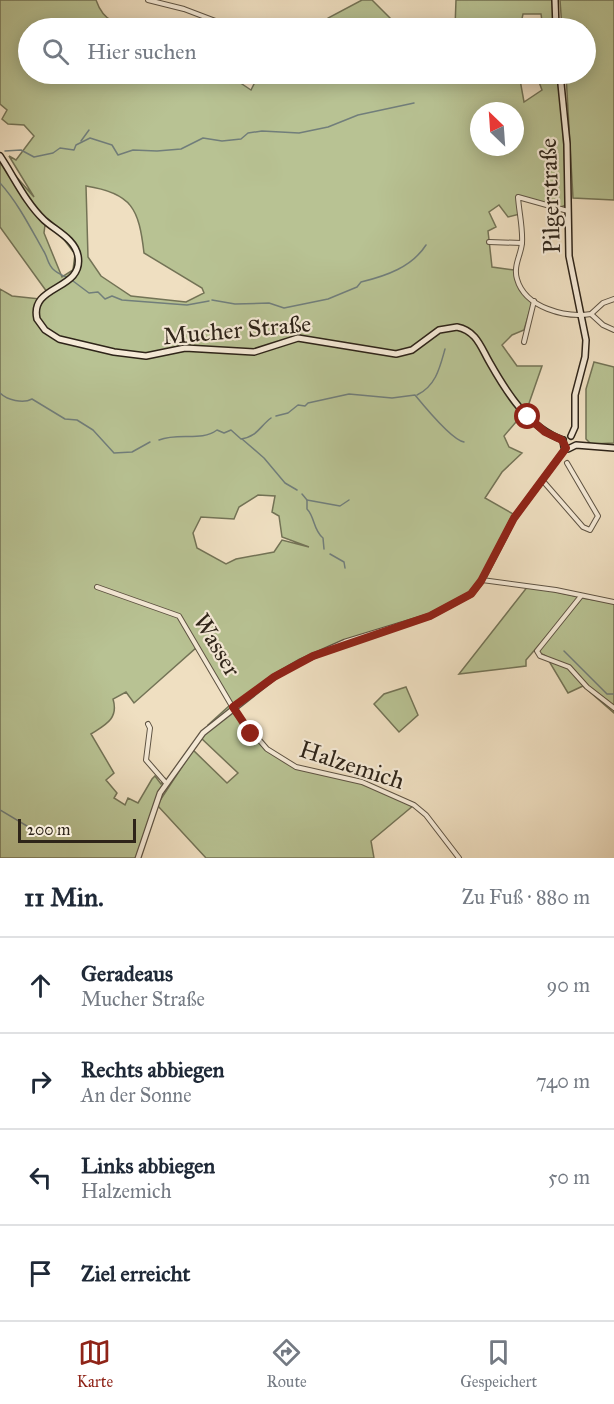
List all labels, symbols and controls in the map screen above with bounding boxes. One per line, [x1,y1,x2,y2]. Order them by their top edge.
search box [18,18,596,84]
icon: search [39,35,72,68]
text: Hier suchen [87,38,196,65]
north arrow [470,102,524,156]
street label: Pilgerstraße [533,138,567,254]
street label: Mucher Straße [162,309,312,351]
route start [514,403,540,429]
street label: Wasser [187,608,247,682]
route end [237,720,263,746]
street label: Halzemich [296,734,408,796]
scale bar [18,816,136,844]
text: 200 m [27,820,70,839]
text: 11 Min. [24,881,104,913]
text: Zu Fuß · 880 m [462,885,590,909]
text: Geradeaus [81,960,173,987]
icon: ahead [24,969,57,1002]
text: 90 m [547,973,590,997]
text: Mucher Straße [81,987,205,1011]
text: Rechts abbiegen [81,1056,224,1083]
icon: right [24,1065,57,1098]
text: 740 m [536,1069,590,1093]
text: An der Sonne [81,1083,191,1107]
text: Links abbiegen [81,1152,215,1179]
icon: left [24,1161,57,1194]
text: 50 m [548,1165,590,1189]
text: Halzemich [81,1179,172,1203]
icon: arrive [24,1257,57,1290]
text: Ziel erreicht [81,1260,190,1287]
tab: Karte [77,1336,113,1391]
tab: Route [267,1336,307,1391]
tab: Gespeichert [460,1336,537,1391]

